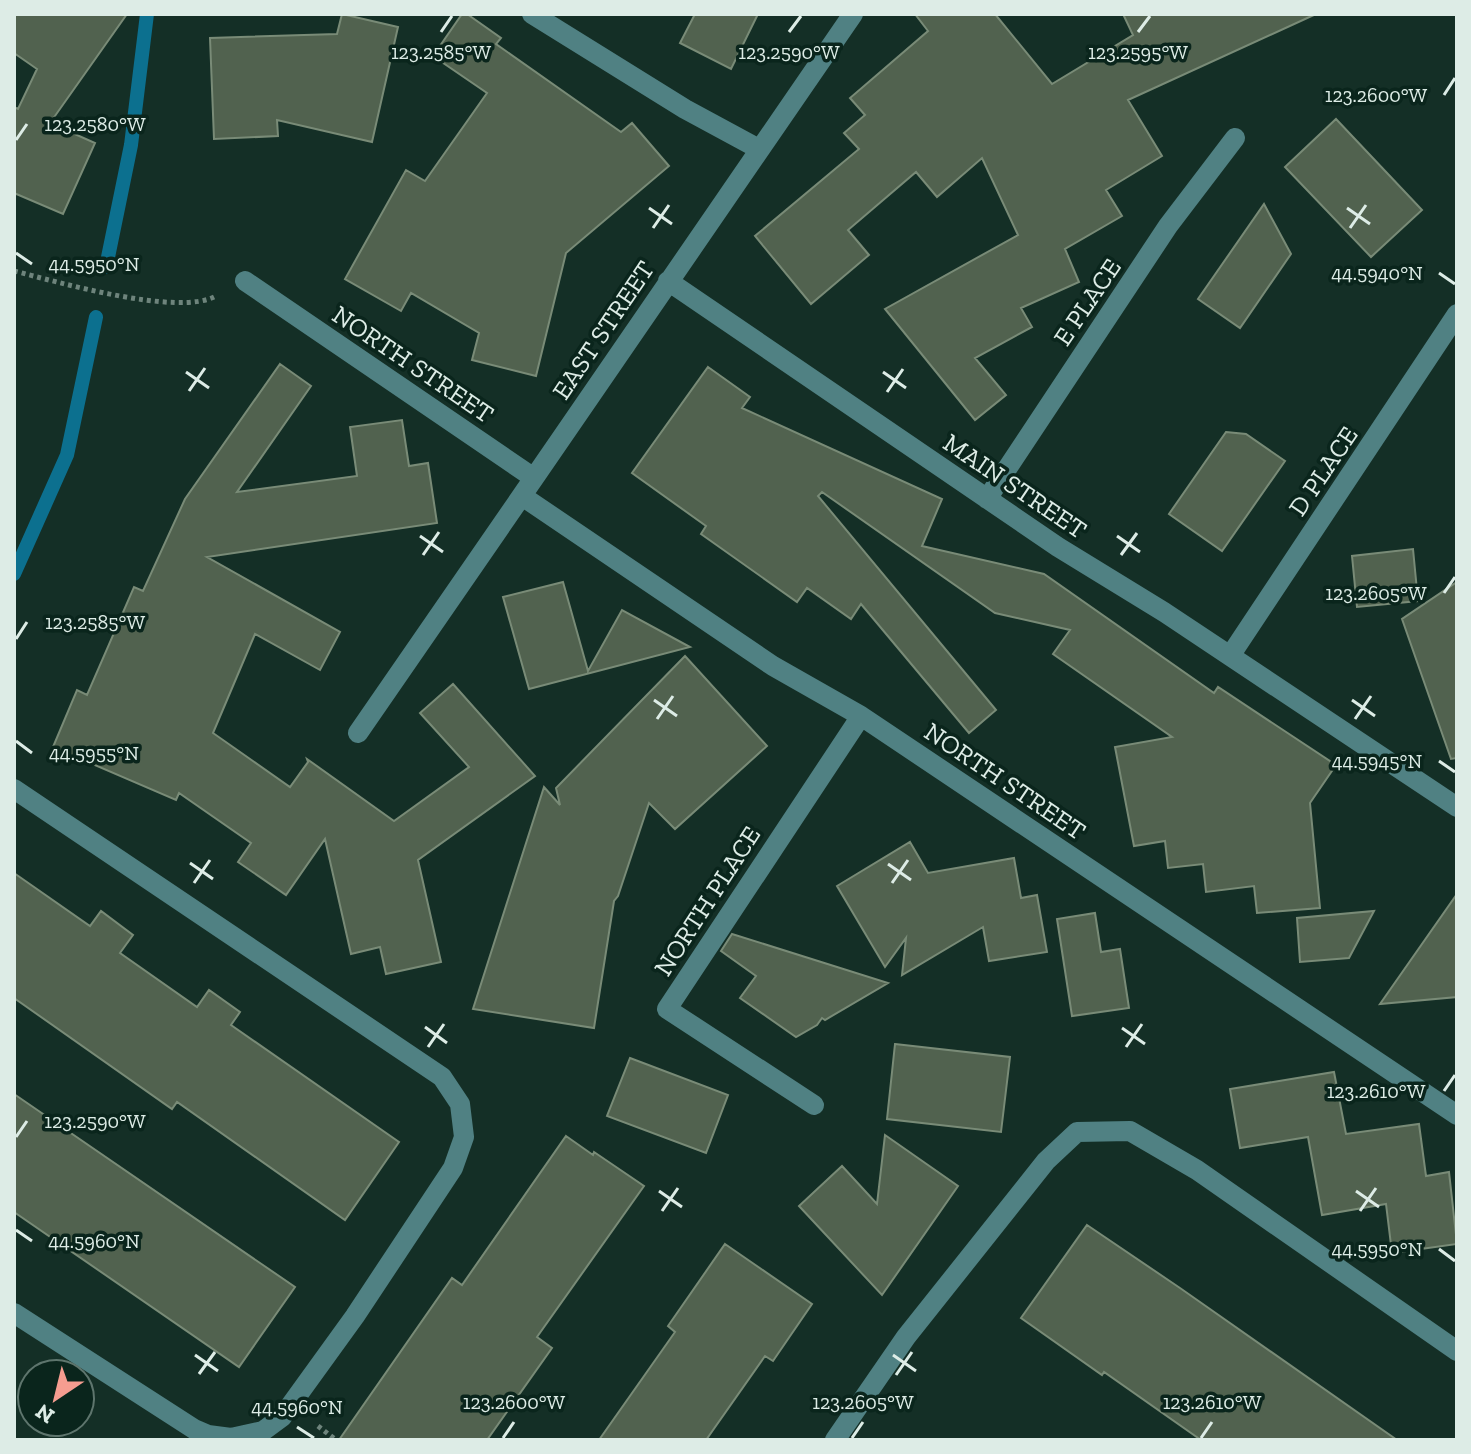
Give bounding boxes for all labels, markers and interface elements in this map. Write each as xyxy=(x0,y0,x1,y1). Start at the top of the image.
text: 123.2585°W xyxy=(391,40,491,64)
text: 123.2590°W xyxy=(738,40,840,64)
text: 123.2595°W xyxy=(1088,40,1188,64)
text: 123.2600°W xyxy=(1325,83,1428,107)
text: 123.2580°W xyxy=(44,112,146,136)
text: 44.5950°N xyxy=(48,252,140,276)
street label: E PLACE xyxy=(1046,252,1128,352)
street label: EAST STREET xyxy=(545,255,661,405)
text: 44.5940°N xyxy=(1331,261,1423,285)
street label: NORTH STREET xyxy=(326,298,500,430)
street label: D PLACE xyxy=(1281,420,1365,522)
street label: MAIN STREET xyxy=(937,426,1093,546)
text: 123.2605°W xyxy=(1325,581,1427,605)
text: 123.2585°W xyxy=(45,610,145,634)
street label: NORTH STREET xyxy=(918,715,1092,847)
text: 44.5955°N xyxy=(49,741,139,765)
text: 44.5945°N xyxy=(1332,749,1422,773)
street label: NORTH PLACE xyxy=(647,820,767,982)
text: 123.2610°W xyxy=(1327,1079,1426,1103)
text: 123.2590°W xyxy=(44,1109,146,1133)
text: 44.5960°N xyxy=(48,1229,140,1253)
text: 44.5950°N xyxy=(1331,1237,1423,1261)
north arrow xyxy=(16,1358,96,1438)
text: 123.2600°W xyxy=(463,1390,566,1414)
text: 123.2605°W xyxy=(812,1390,914,1414)
text: 123.2610°W xyxy=(1163,1390,1262,1414)
text: 44.5960°N xyxy=(251,1395,343,1419)
text: N xyxy=(30,1398,59,1430)

